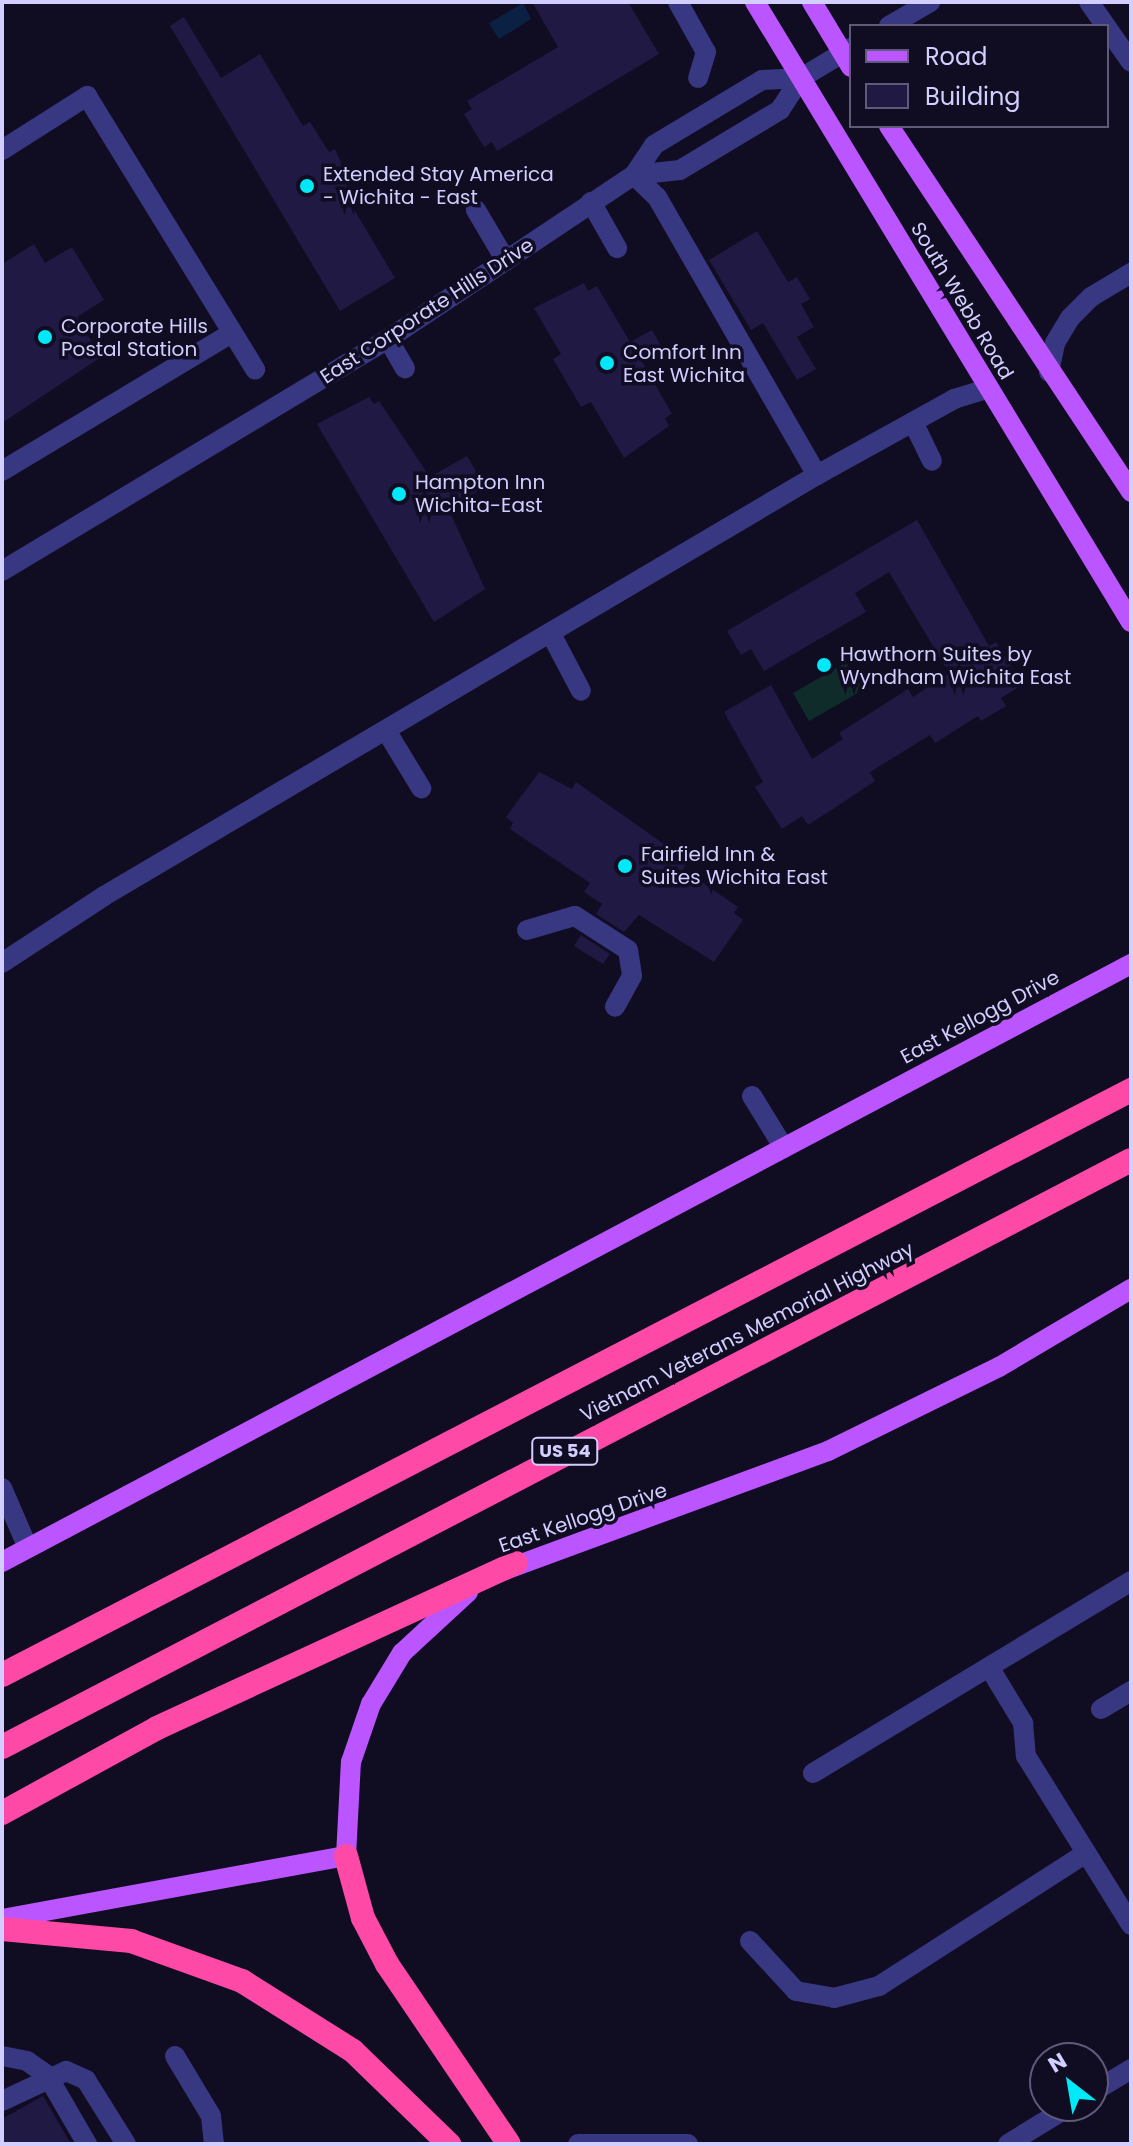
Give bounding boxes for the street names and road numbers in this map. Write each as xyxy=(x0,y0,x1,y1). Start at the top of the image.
street label: South Webb Road xyxy=(906,218,1018,384)
street label: East Corporate Hills Drive xyxy=(316,233,538,389)
street label: East Kellogg Drive xyxy=(896,965,1064,1069)
street label: Vietnam Veterans Memorial Highway xyxy=(576,1237,918,1427)
road number: US 54 xyxy=(531,1437,599,1465)
street label: East Kellogg Drive xyxy=(496,1478,670,1558)

